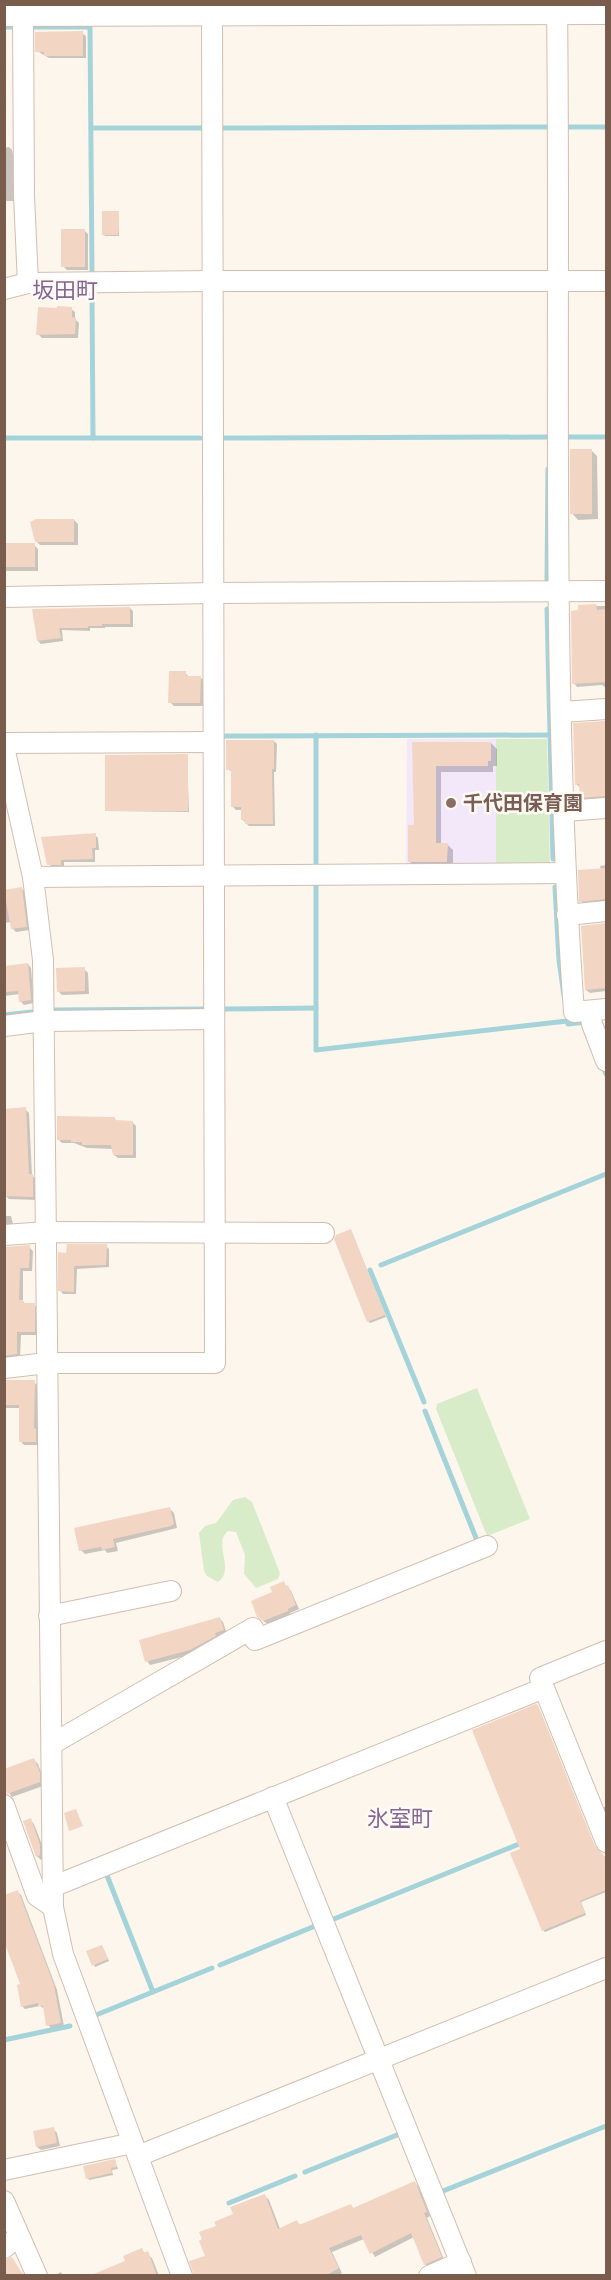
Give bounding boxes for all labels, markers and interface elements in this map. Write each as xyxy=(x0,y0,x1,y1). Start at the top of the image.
district label: 坂田町 xyxy=(32,277,98,303)
place label: 千代田保育園 xyxy=(463,791,583,815)
marker: 千代田保育園 xyxy=(444,796,458,810)
district label: 氷室町 xyxy=(367,1805,433,1831)

